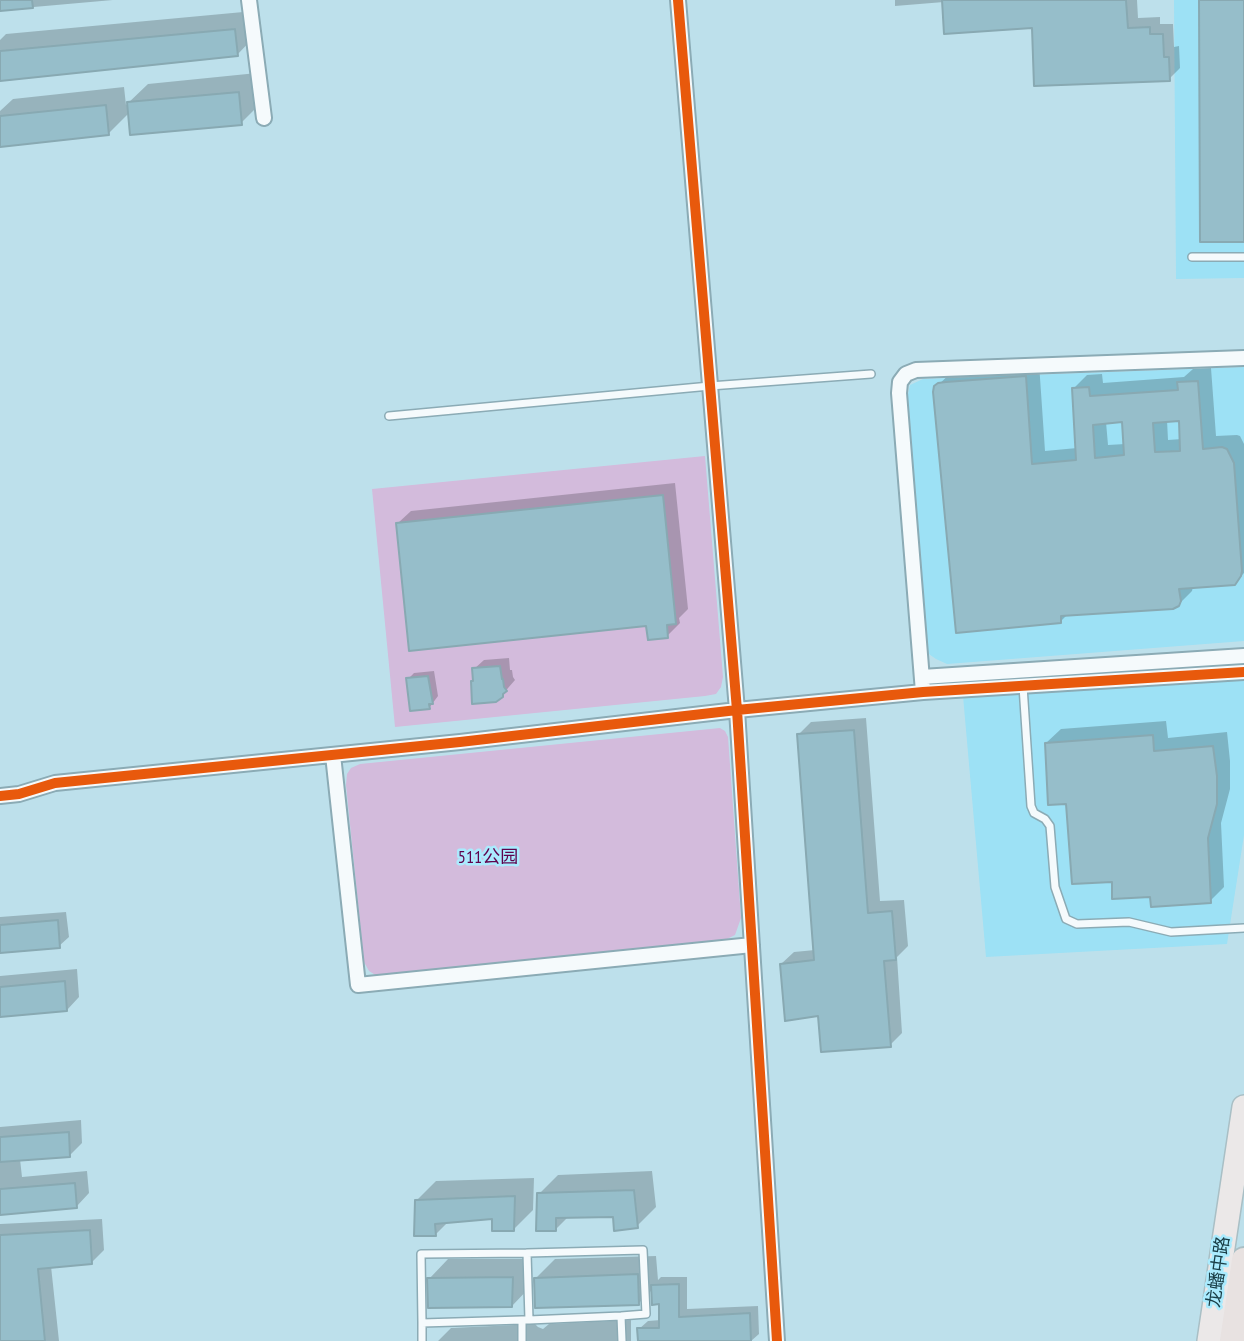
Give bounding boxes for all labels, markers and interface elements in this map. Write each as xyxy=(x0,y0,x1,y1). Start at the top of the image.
park label: 511公园 xyxy=(458,847,518,869)
street label: 龙蟠中路 xyxy=(1203,1235,1235,1309)

